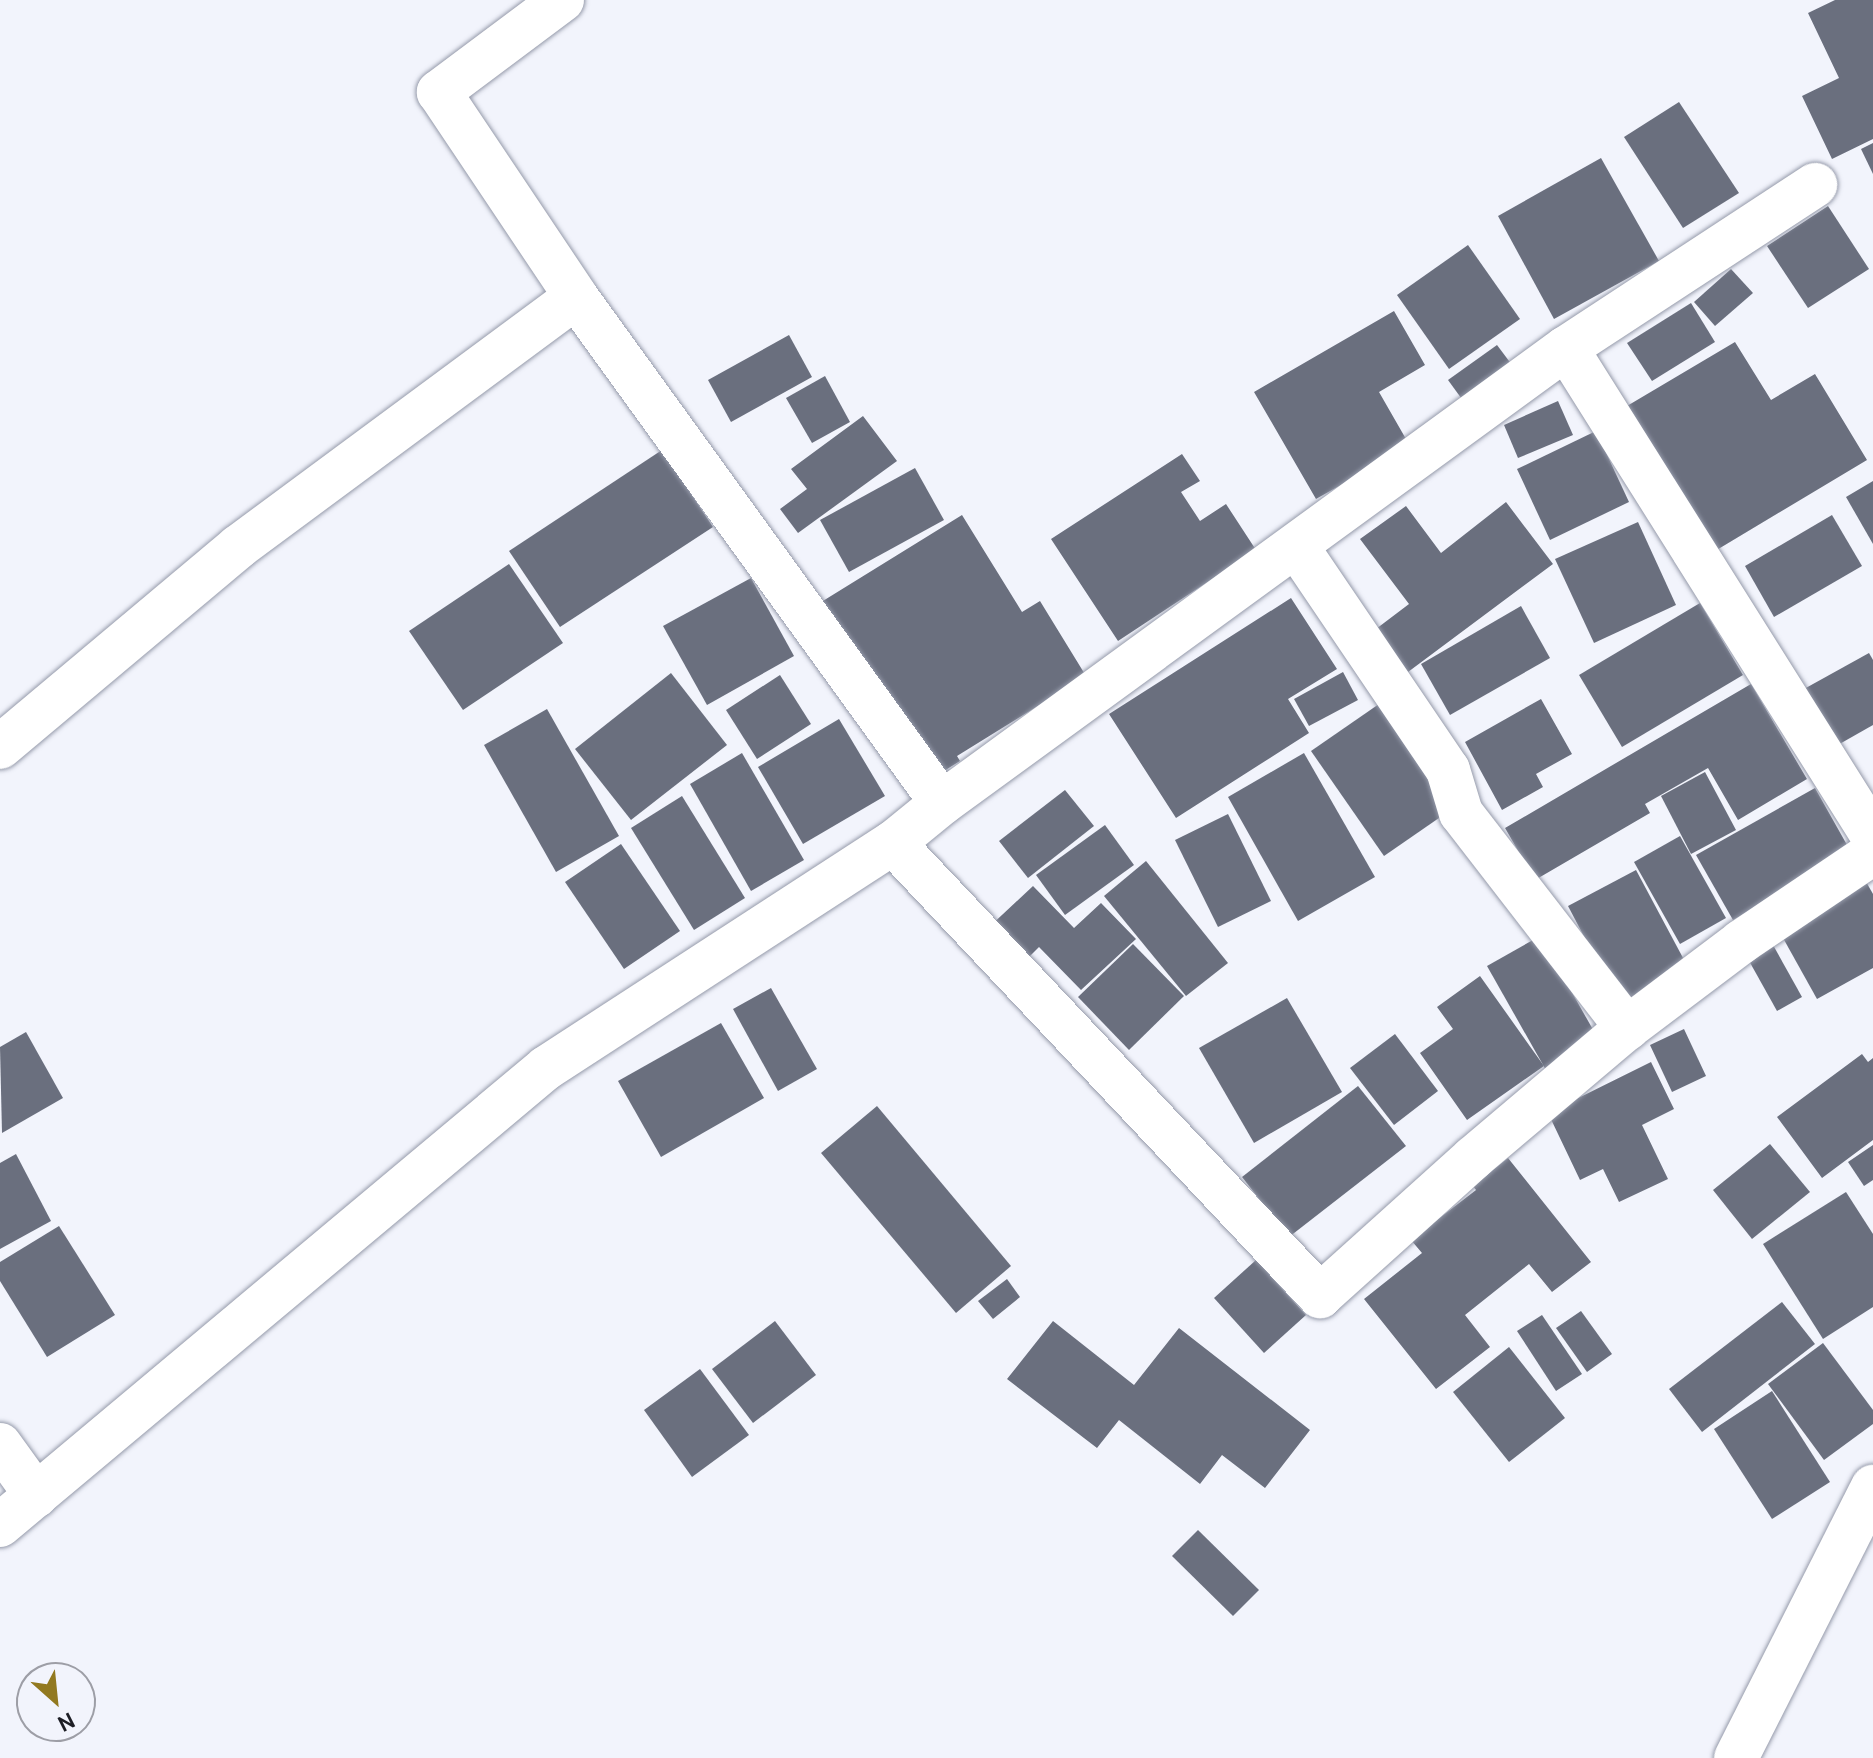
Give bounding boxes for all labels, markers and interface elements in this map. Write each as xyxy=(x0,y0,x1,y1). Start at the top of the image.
north arrow xyxy=(16,1662,96,1742)
text: N xyxy=(53,1706,79,1738)

